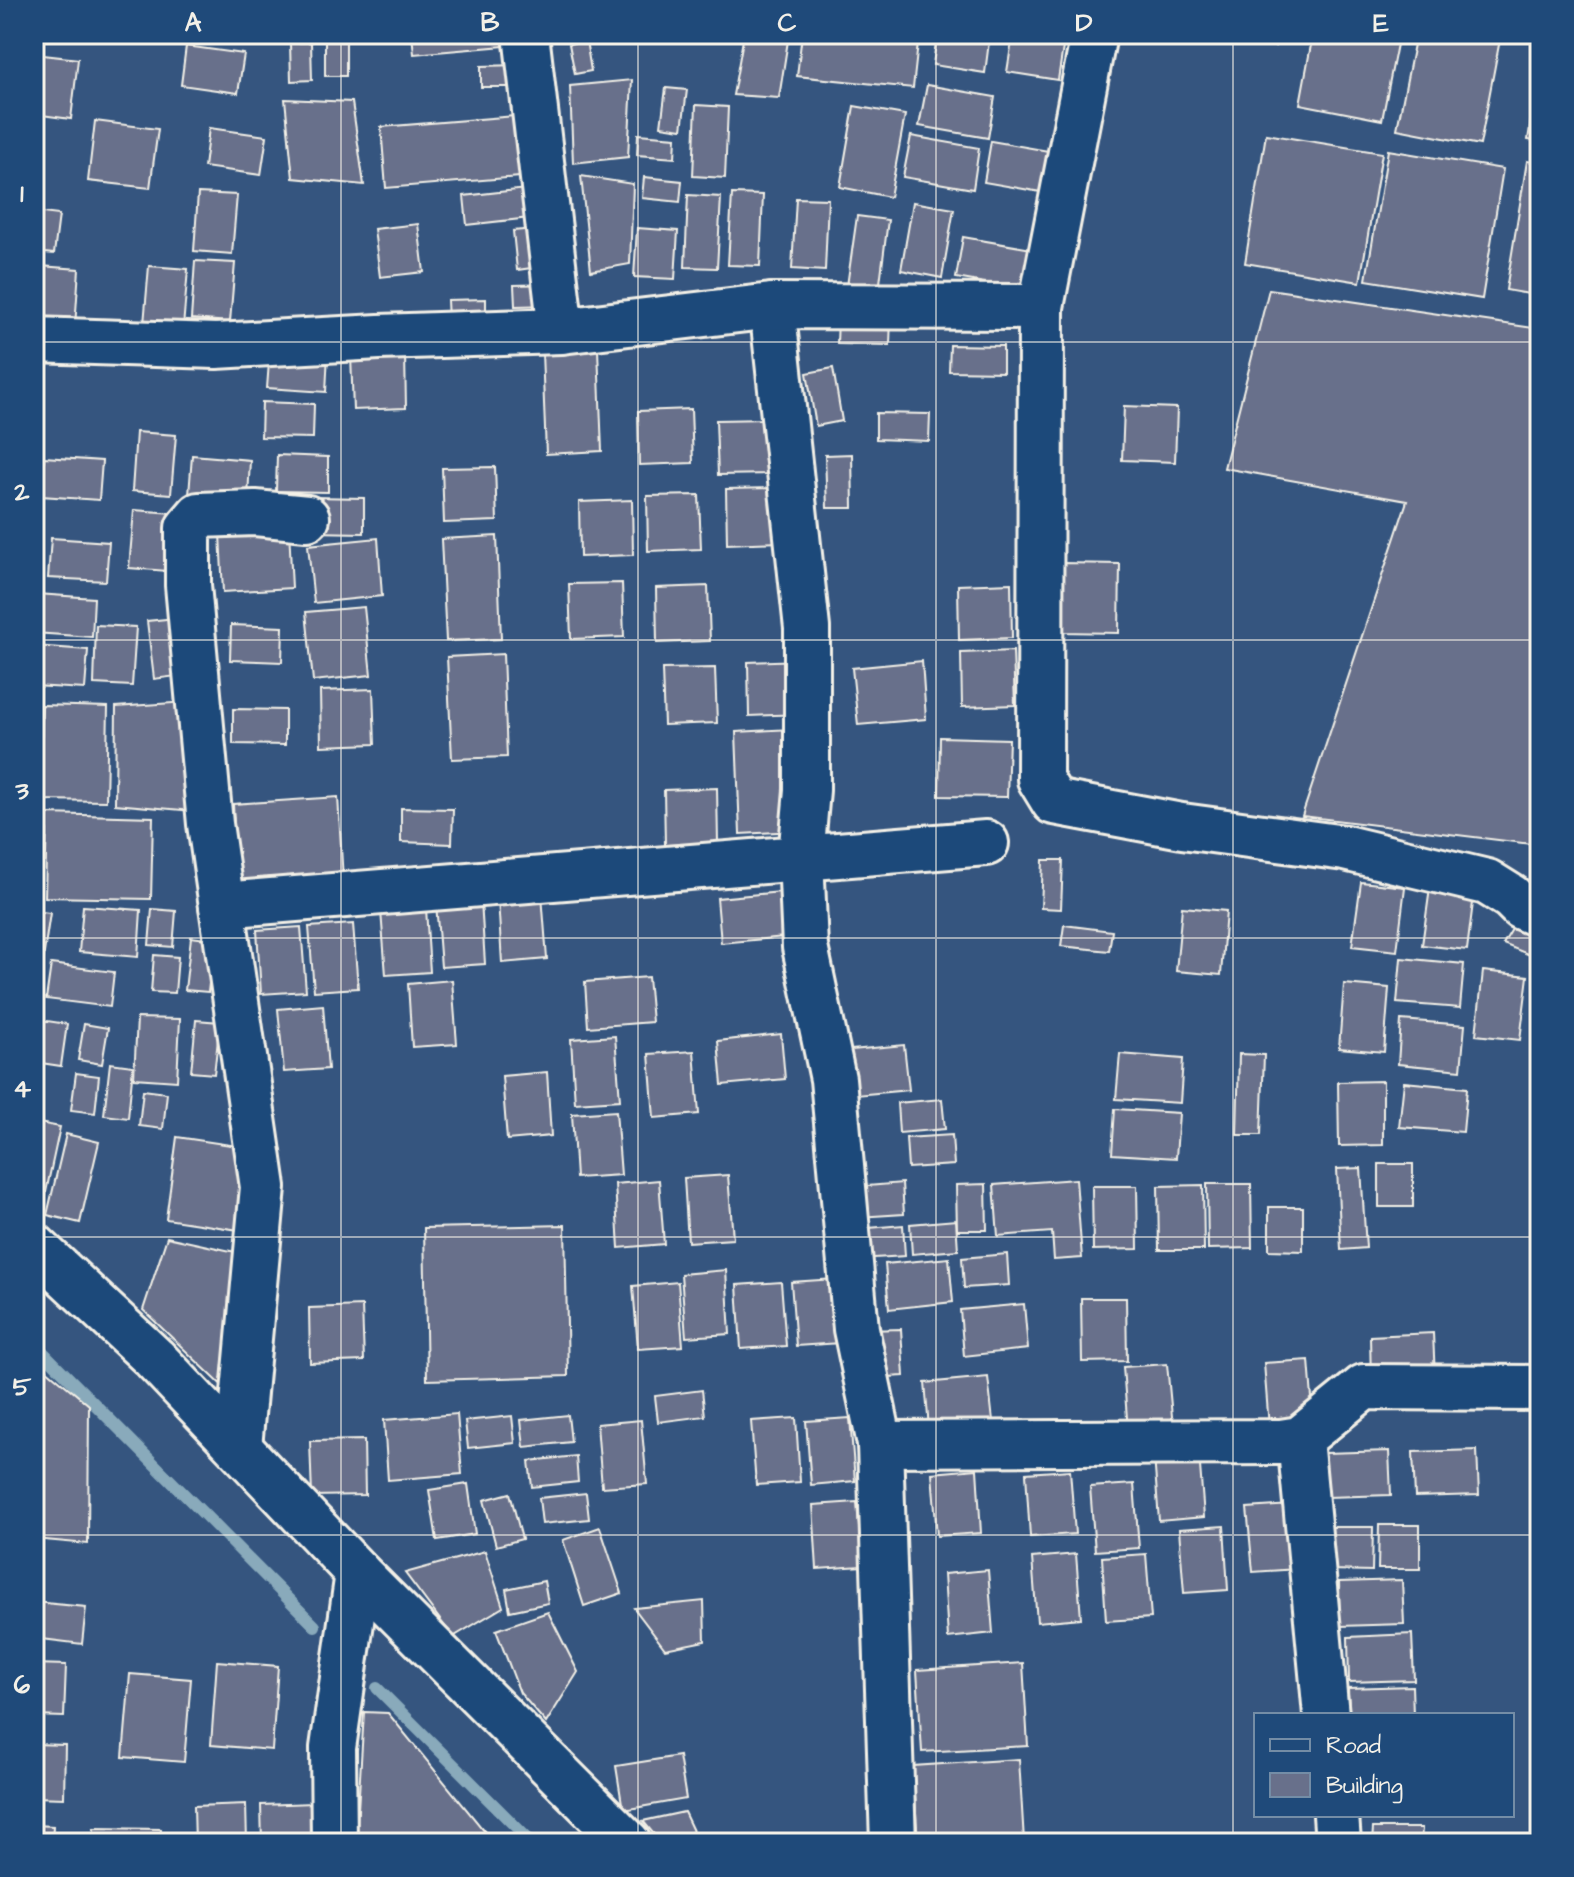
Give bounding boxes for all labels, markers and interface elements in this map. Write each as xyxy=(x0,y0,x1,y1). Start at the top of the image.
text: A xyxy=(185,5,202,41)
text: B xyxy=(481,5,500,41)
text: C xyxy=(778,5,797,41)
text: D xyxy=(1076,5,1093,41)
text: E xyxy=(1373,5,1389,41)
text: 1 xyxy=(20,176,24,212)
text: 2 xyxy=(14,474,30,510)
text: 3 xyxy=(14,773,29,809)
text: 4 xyxy=(13,1071,31,1107)
text: 5 xyxy=(13,1369,32,1405)
text: 6 xyxy=(14,1667,31,1703)
legend xyxy=(1254,1713,1514,1817)
text: Road xyxy=(1326,1729,1381,1763)
text: Building xyxy=(1326,1769,1403,1804)

